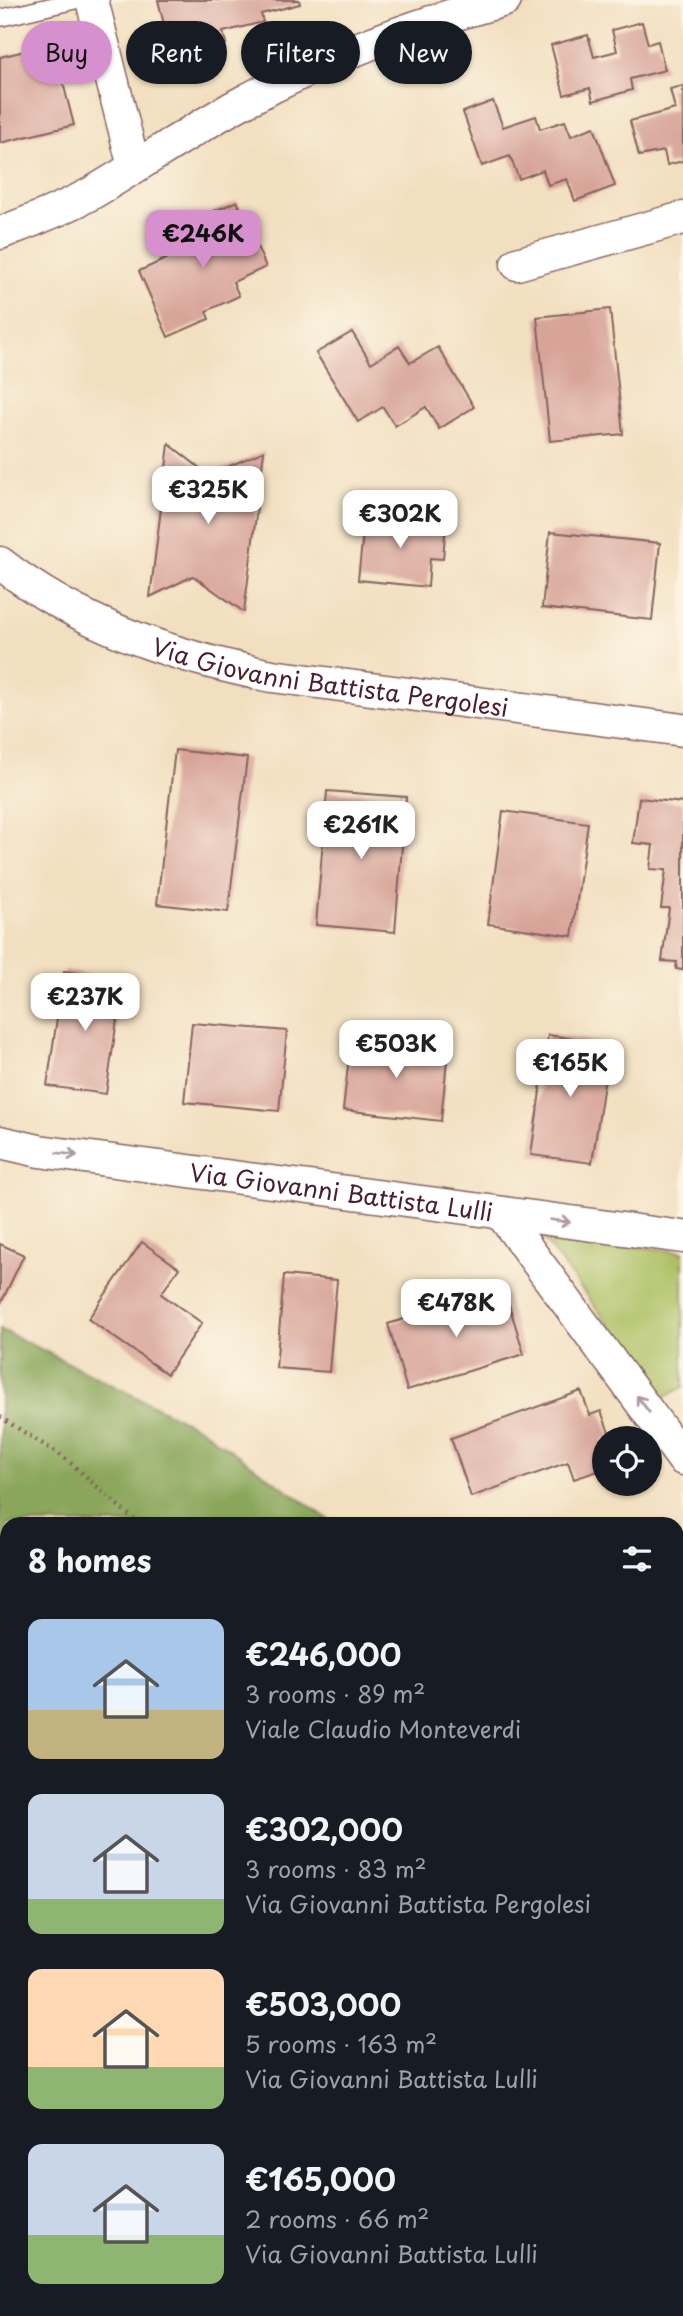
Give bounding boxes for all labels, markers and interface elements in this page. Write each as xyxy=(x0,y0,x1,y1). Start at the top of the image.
chip: Buy xyxy=(21,21,112,84)
chip: Rent xyxy=(126,21,227,84)
chip: Filters xyxy=(241,21,360,84)
chip: New xyxy=(374,21,472,84)
pin: €246K xyxy=(154,210,252,270)
text: €246K xyxy=(162,215,244,250)
pin: €325K xyxy=(159,466,257,526)
text: €325K xyxy=(168,471,248,506)
pin: €302K xyxy=(351,490,449,550)
text: €302K xyxy=(359,495,441,530)
street label: Via Giovanni Battista Pergolesi xyxy=(147,628,511,725)
pin: €261K xyxy=(312,802,410,861)
text: €261K xyxy=(323,806,399,841)
pin: €237K xyxy=(36,974,134,1033)
text: €237K xyxy=(47,978,123,1013)
pin: €503K xyxy=(347,1020,445,1080)
text: €503K xyxy=(355,1025,437,1060)
pin: €165K xyxy=(521,1040,619,1099)
text: €165K xyxy=(532,1044,608,1079)
one-way arrow xyxy=(55,1148,78,1161)
street label: Via Giovanni Battista Lulli xyxy=(187,1153,495,1229)
one-way arrow xyxy=(548,1214,570,1227)
pin: €478K xyxy=(407,1280,505,1339)
text: €478K xyxy=(417,1284,495,1319)
one-way arrow xyxy=(636,1395,650,1414)
map controls xyxy=(592,1426,662,1496)
button: locate xyxy=(592,1426,662,1496)
text: 8 homes xyxy=(28,1537,151,1582)
icon: filters xyxy=(618,1540,656,1578)
text: €246,000 xyxy=(245,1631,401,1676)
icon: home xyxy=(84,1647,168,1731)
text: 3 rooms · 89 m² xyxy=(245,1676,425,1711)
text: Viale Claudio Monteverdi xyxy=(245,1711,521,1746)
text: €302,000 xyxy=(245,1806,403,1851)
icon: home xyxy=(84,1822,168,1906)
text: 3 rooms · 83 m² xyxy=(245,1851,427,1886)
text: Via Giovanni Battista Pergolesi xyxy=(245,1886,591,1921)
text: €503,000 xyxy=(245,1981,401,2026)
icon: home xyxy=(84,1997,168,2081)
text: 5 rooms · 163 m² xyxy=(245,2026,437,2061)
text: Via Giovanni Battista Lulli xyxy=(245,2061,538,2096)
text: €165,000 xyxy=(245,2156,396,2201)
icon: home xyxy=(84,2172,168,2256)
text: 2 rooms · 66 m² xyxy=(245,2201,429,2236)
text: Via Giovanni Battista Lulli xyxy=(245,2236,538,2271)

